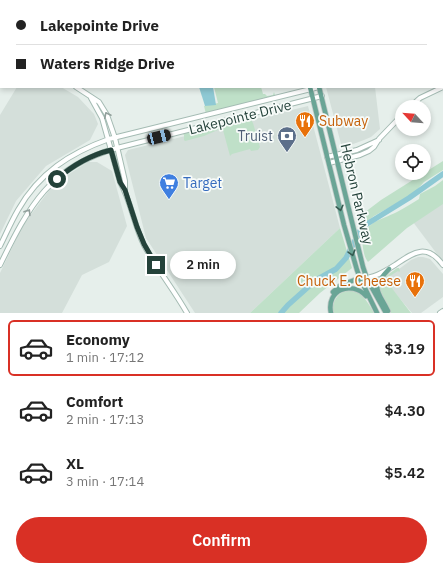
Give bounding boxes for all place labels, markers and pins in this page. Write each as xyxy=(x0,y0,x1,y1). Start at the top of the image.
restaurant icon: Subway xyxy=(294,110,316,138)
place label: Subway xyxy=(319,112,368,130)
bank icon: Truist xyxy=(276,125,298,153)
place label: Truist xyxy=(237,127,273,145)
supermarket icon: Target xyxy=(158,172,180,200)
place label: Target xyxy=(183,174,222,192)
restaurant icon: Chuck E. Cheese xyxy=(404,270,426,298)
place label: Chuck E. Cheese xyxy=(297,272,401,290)

